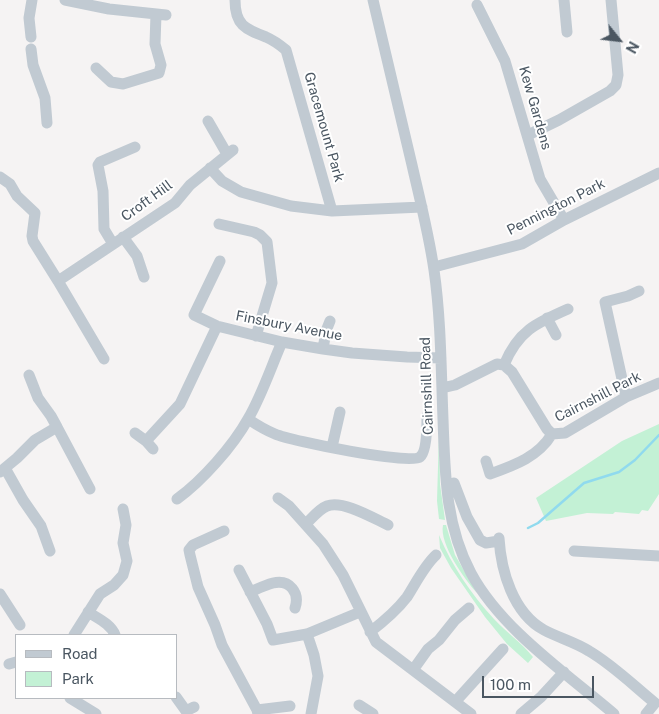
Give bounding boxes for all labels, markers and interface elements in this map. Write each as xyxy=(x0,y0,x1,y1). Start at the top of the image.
north arrow xyxy=(594,15,644,65)
text: N xyxy=(622,39,642,56)
street label: Kew Gardens xyxy=(515,64,555,152)
street label: Gracemount Park xyxy=(300,70,348,184)
street label: Pennington Park xyxy=(504,175,608,239)
street label: Croft Hill xyxy=(118,177,176,225)
street label: Finsbury Avenue xyxy=(234,307,344,345)
street label: Cairnshill Road xyxy=(417,337,437,435)
street label: Cairnshill Park xyxy=(552,368,644,426)
legend xyxy=(15,634,178,699)
text: Road xyxy=(62,645,98,662)
scale bar xyxy=(484,666,596,698)
text: Park xyxy=(62,670,94,687)
text: 100 m xyxy=(490,676,531,693)

